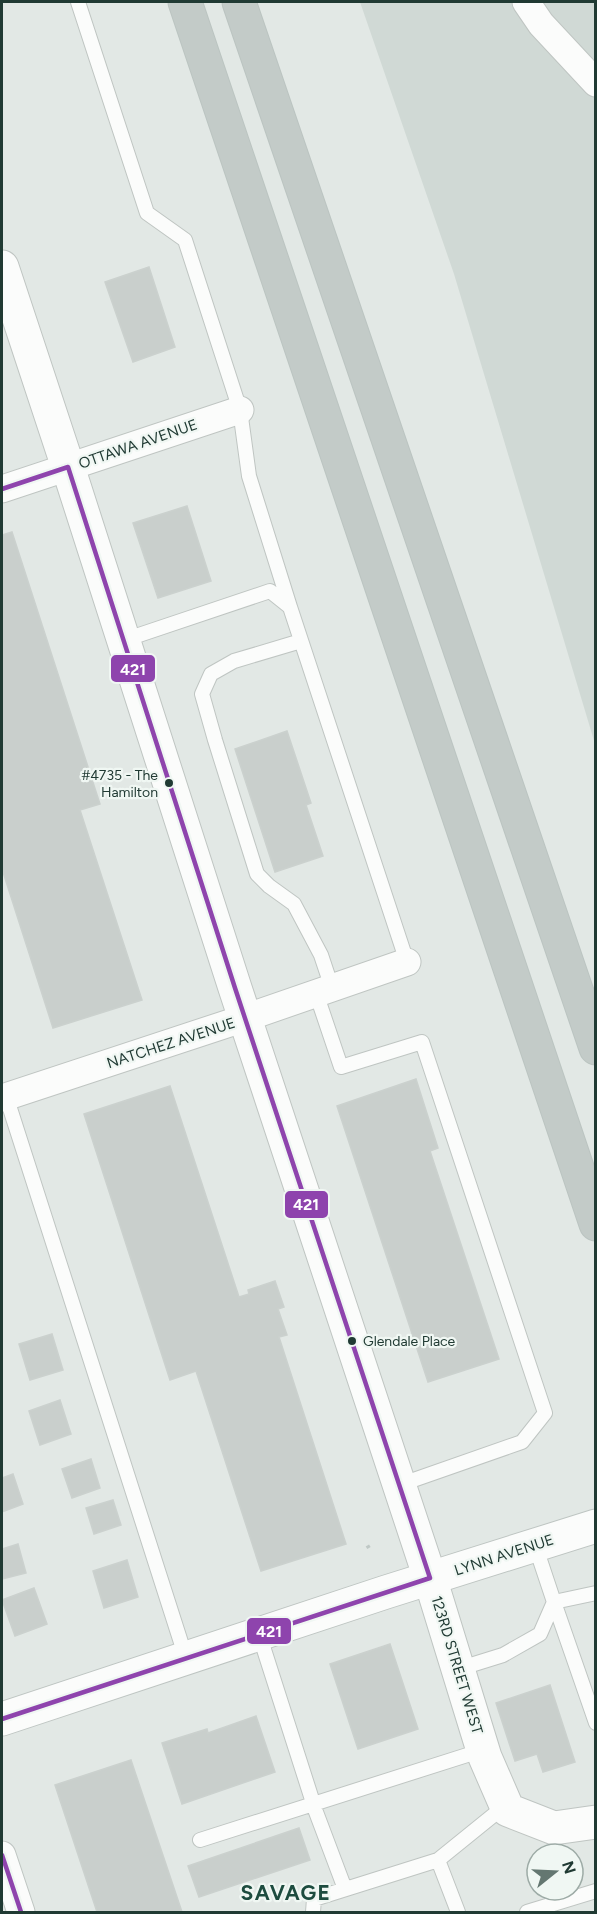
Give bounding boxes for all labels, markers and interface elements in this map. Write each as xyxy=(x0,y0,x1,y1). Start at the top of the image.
street label: OTTAWA AVENUE xyxy=(76,415,200,473)
line badge: 421 xyxy=(110,654,156,683)
text: 421 xyxy=(120,660,146,679)
place label: #4735 - The Hamilton xyxy=(81,767,158,801)
marker: #4735 - The Hamilton xyxy=(163,777,175,789)
street label: NATCHEZ AVENUE xyxy=(104,1014,238,1072)
line badge: 421 xyxy=(284,1190,329,1219)
text: 421 xyxy=(293,1195,319,1214)
place label: Glendale Place xyxy=(363,1333,456,1350)
marker: Glendale Place xyxy=(346,1335,358,1347)
street label: LYNN AVENUE xyxy=(452,1530,556,1580)
street label: 123RD STREET WEST xyxy=(427,1594,487,1737)
line badge: 421 xyxy=(246,1617,292,1645)
text: 421 xyxy=(256,1622,282,1641)
north arrow xyxy=(525,1842,585,1902)
text: N xyxy=(558,1859,580,1876)
district label: SAVAGE xyxy=(241,1880,331,1905)

